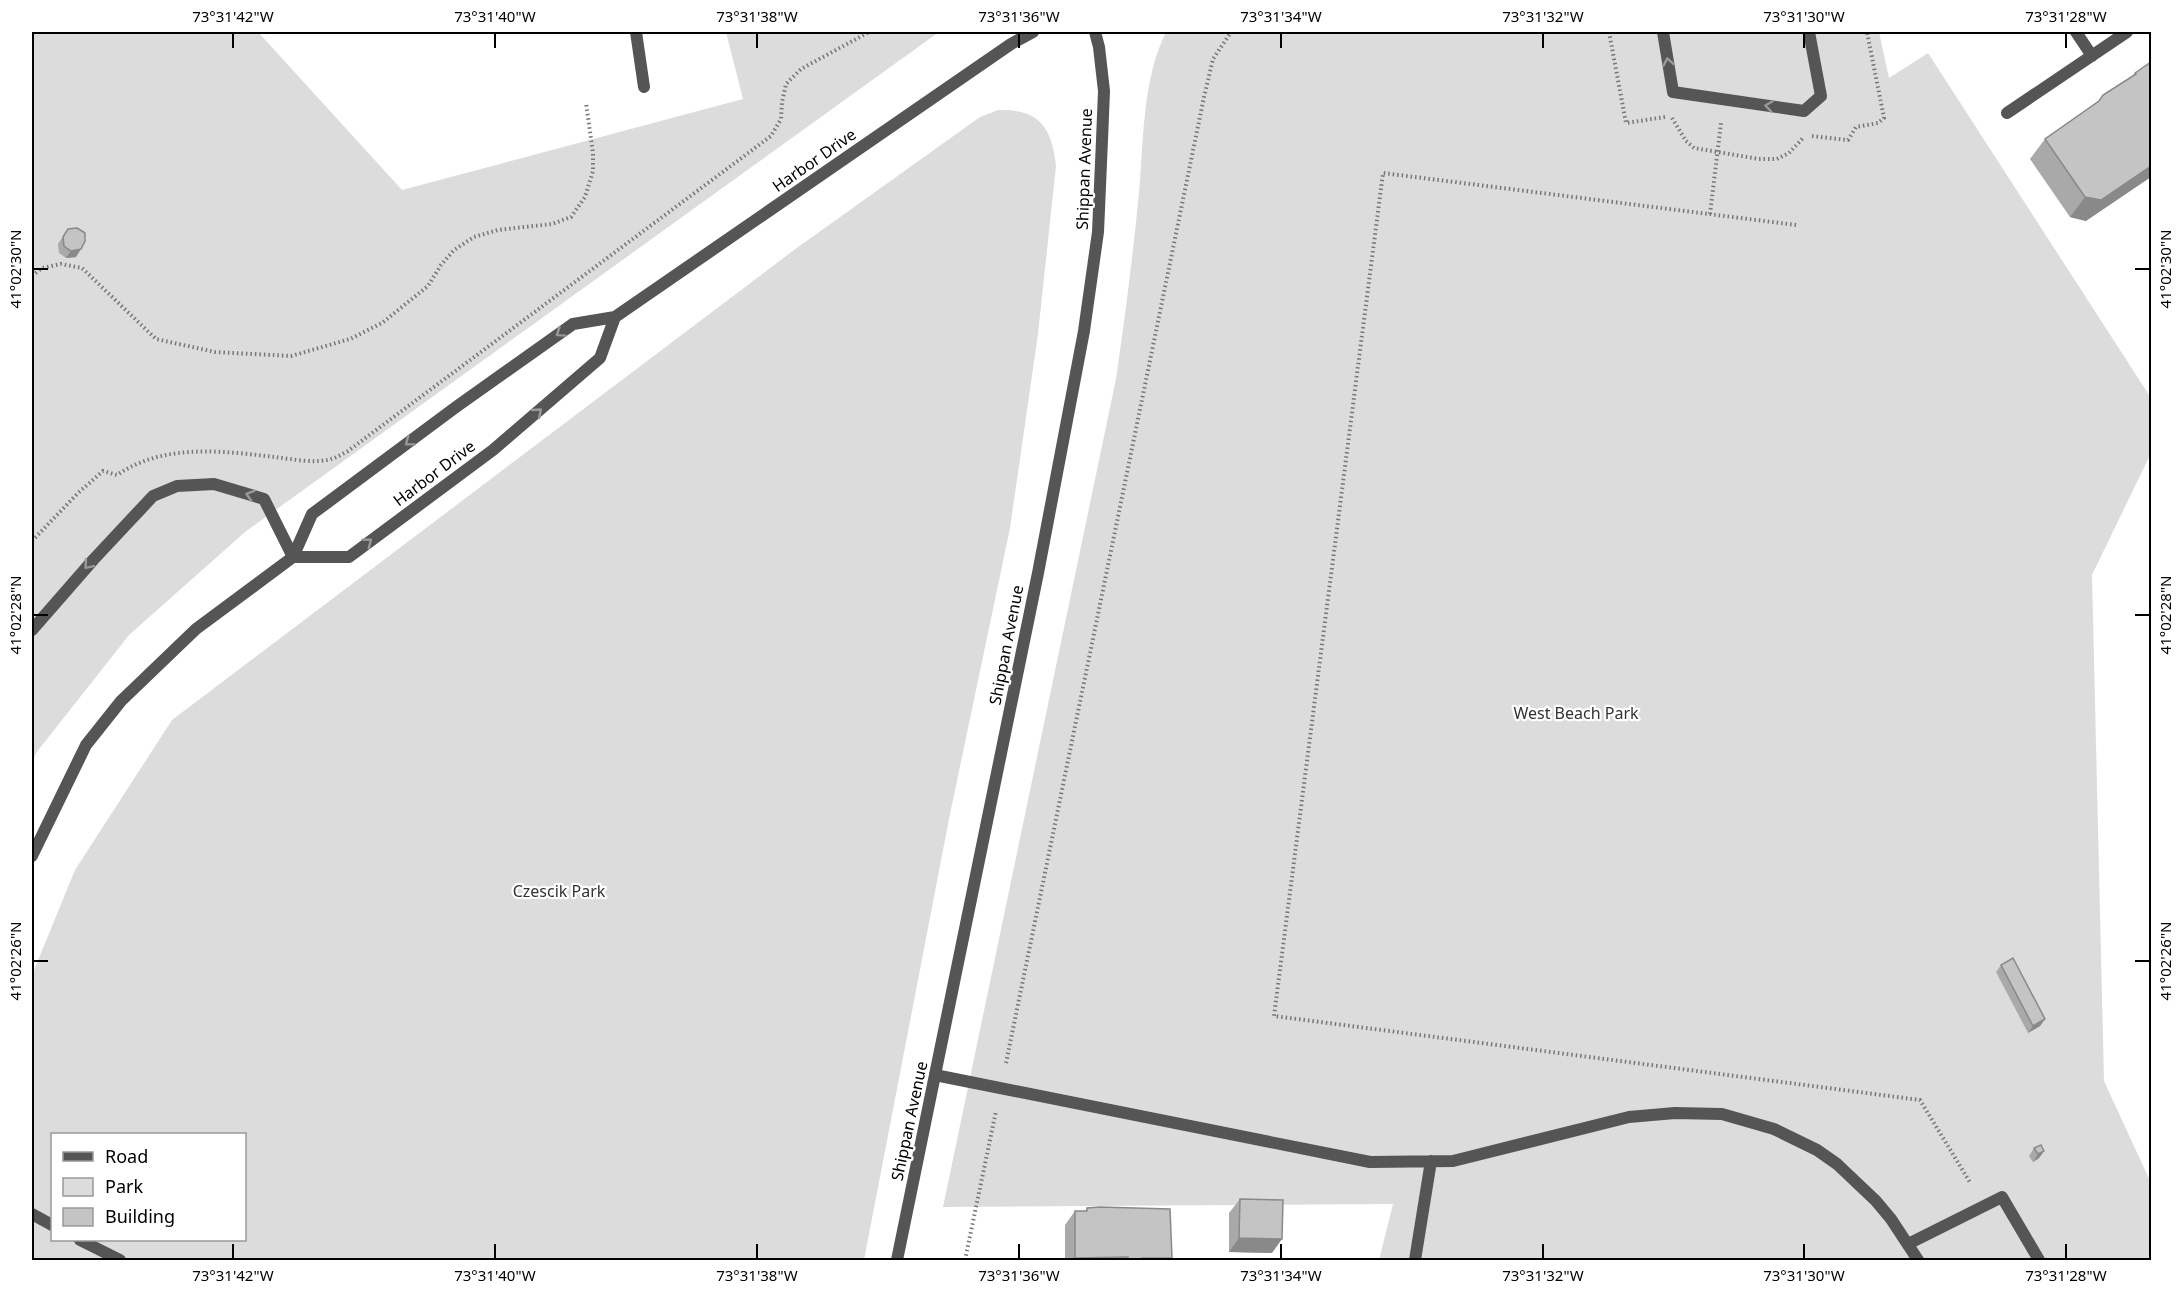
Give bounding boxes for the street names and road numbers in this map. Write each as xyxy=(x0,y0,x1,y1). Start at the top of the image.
street label: Shippan Avenue xyxy=(1071,108,1097,230)
street label: Harbor Drive xyxy=(768,123,860,197)
street label: Harbor Drive xyxy=(389,435,479,511)
street label: Shippan Avenue xyxy=(984,583,1028,707)
street label: Shippan Avenue xyxy=(886,1059,932,1183)

